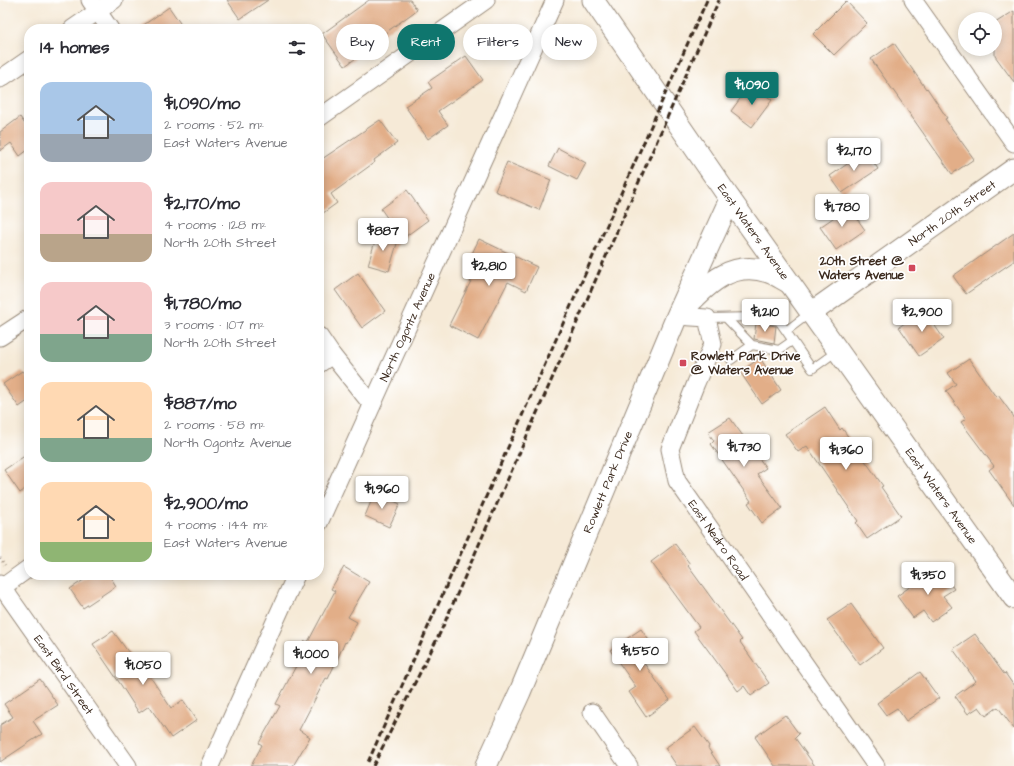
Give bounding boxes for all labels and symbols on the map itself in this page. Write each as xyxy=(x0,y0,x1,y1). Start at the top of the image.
pin: $1,090 xyxy=(719,72,785,106)
pin: $2,170 xyxy=(821,138,887,172)
street label: North 20th Street xyxy=(905,176,999,250)
street label: East Waters Avenue xyxy=(714,180,794,284)
pin: $1,780 xyxy=(809,194,875,228)
pin: $887 xyxy=(359,218,407,252)
pin: $2,810 xyxy=(456,253,522,287)
place label: 20th Street @ Waters Avenue xyxy=(818,253,905,284)
marker: 20th Street @ Waters Avenue xyxy=(907,263,917,273)
street label: North Ogontz Avenue xyxy=(375,269,440,384)
pin: $1,210 xyxy=(732,299,798,333)
pin: $2,900 xyxy=(889,299,955,333)
place label: Rowlett Park Drive @ Waters Avenue xyxy=(691,348,801,379)
marker: Rowlett Park Drive @ Waters Avenue xyxy=(678,358,688,368)
street label: Rowlett Park Drive xyxy=(579,428,637,536)
pin: $1,730 xyxy=(711,434,777,468)
pin: $1,360 xyxy=(813,437,879,471)
street label: East Waters Avenue xyxy=(901,444,982,548)
pin: $1,960 xyxy=(349,476,415,510)
street label: East Nedro Road xyxy=(684,496,752,584)
pin: $1,350 xyxy=(895,562,961,596)
street label: East Bird Street xyxy=(30,631,98,718)
pin: $1,550 xyxy=(607,638,673,672)
pin: $1,000 xyxy=(278,641,344,675)
pin: $1,050 xyxy=(110,652,176,686)

